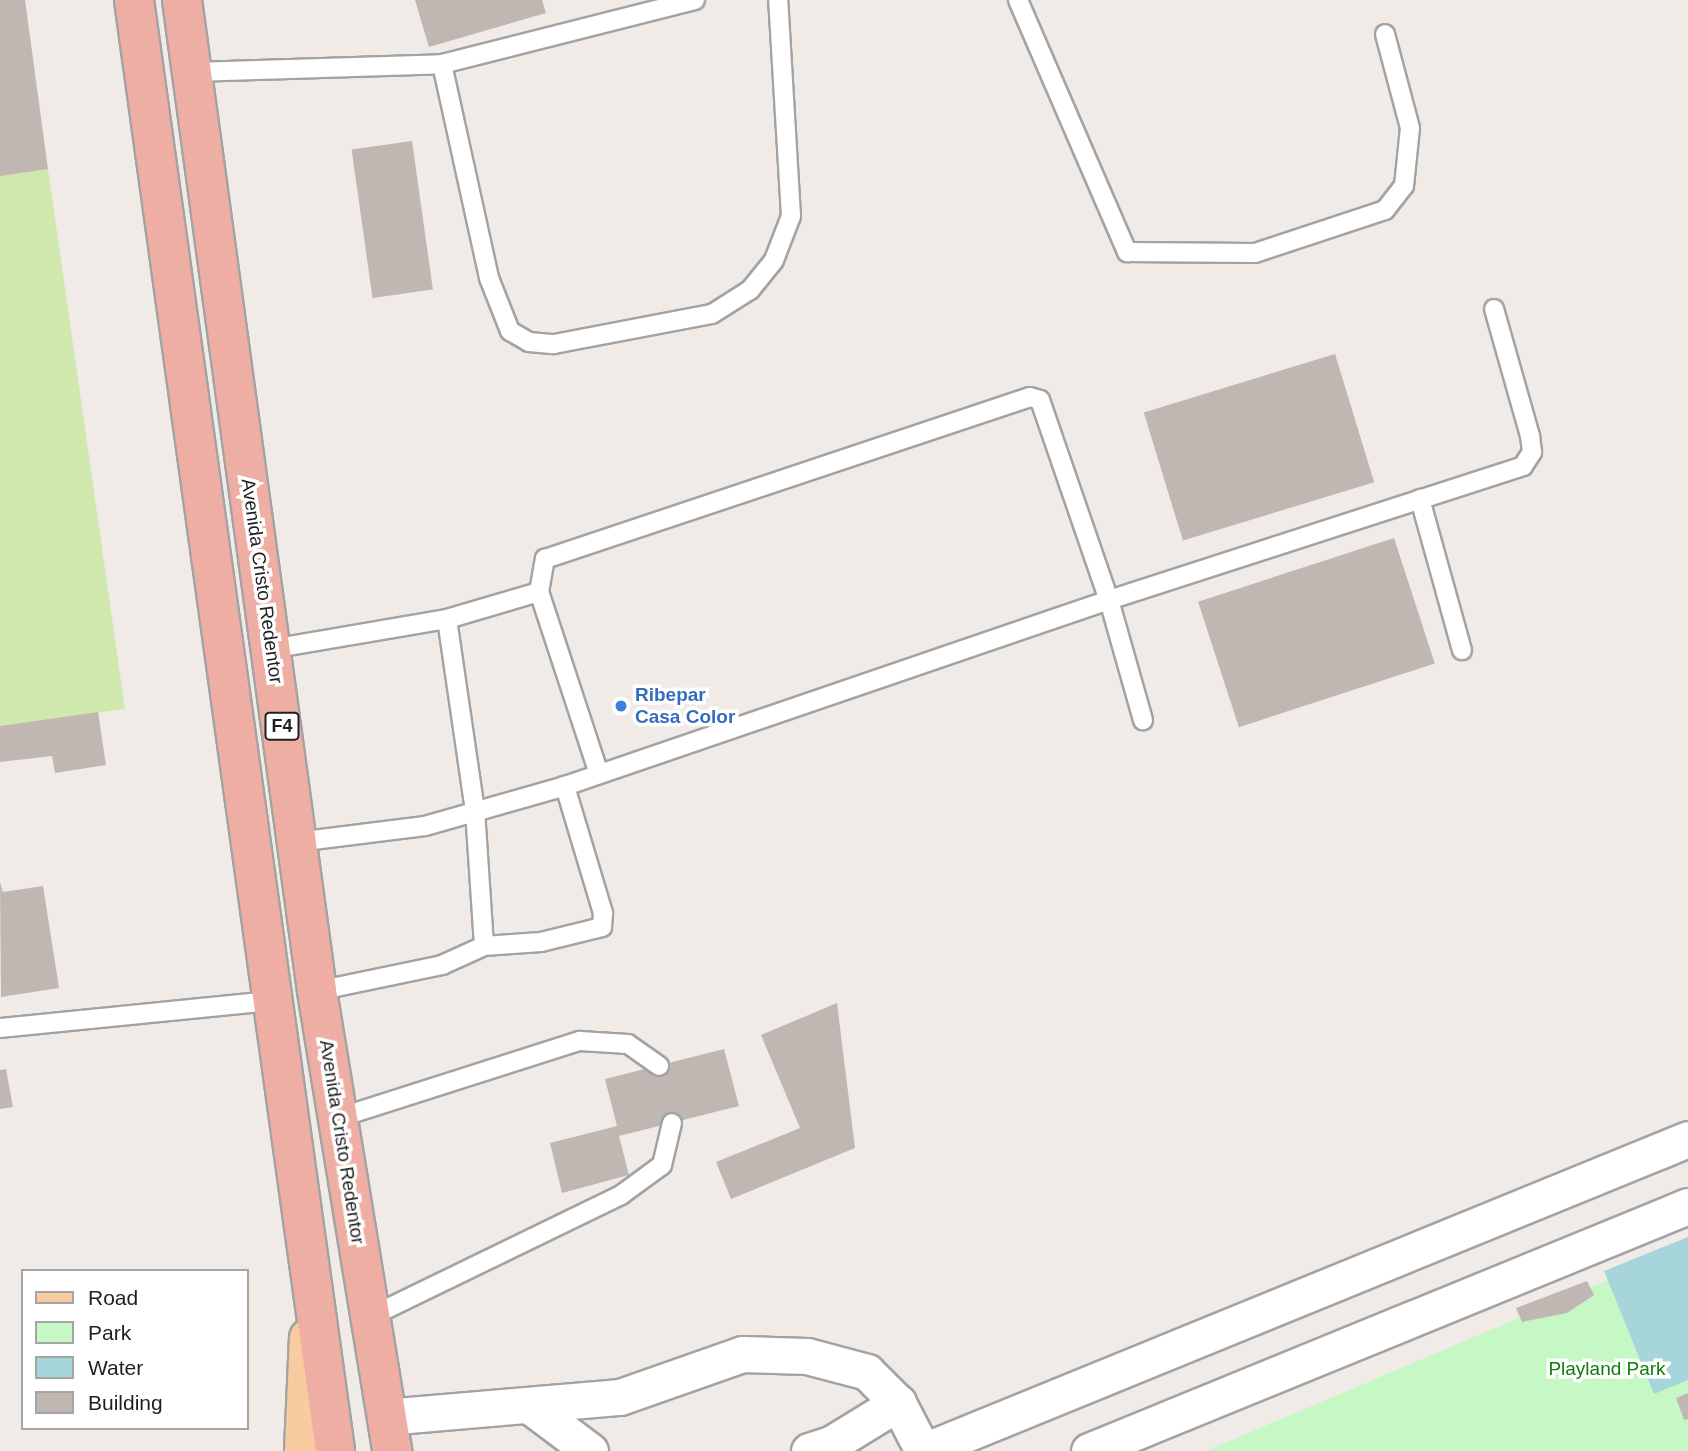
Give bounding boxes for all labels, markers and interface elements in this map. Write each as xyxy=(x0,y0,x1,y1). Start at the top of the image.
street label: Avenida Cristo Redentor xyxy=(236,477,288,685)
place label: Ribepar Casa Color xyxy=(635,684,735,728)
marker: Ribepar Casa Color xyxy=(613,698,629,714)
road number: F4 xyxy=(263,712,301,740)
street label: Avenida Cristo Redentor xyxy=(315,1038,369,1246)
legend xyxy=(21,1269,248,1430)
text: Road xyxy=(88,1286,138,1309)
text: Park xyxy=(88,1321,131,1344)
text: Water xyxy=(88,1356,143,1379)
park label: Playland Park xyxy=(1548,1358,1666,1380)
text: Building xyxy=(88,1391,163,1414)

